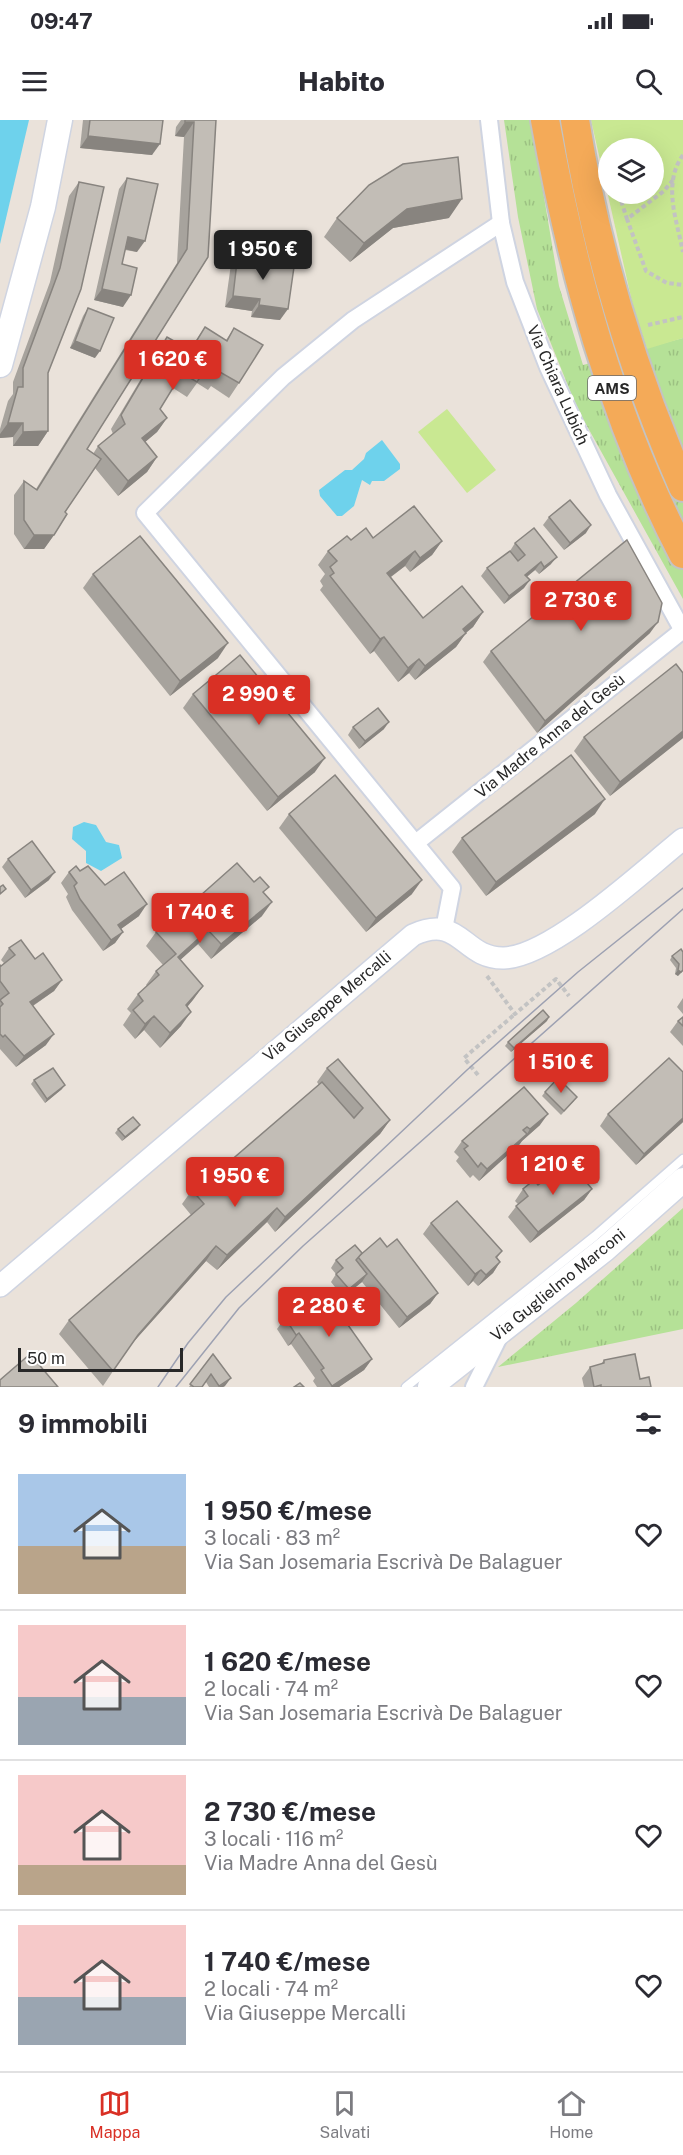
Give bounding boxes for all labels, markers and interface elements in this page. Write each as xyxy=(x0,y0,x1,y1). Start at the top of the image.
text: 09:47 xyxy=(30,8,93,34)
icon: menu xyxy=(18,65,51,98)
text: Habito xyxy=(298,65,385,97)
icon: search xyxy=(632,65,665,98)
map controls xyxy=(598,138,664,204)
button: layers xyxy=(598,138,664,204)
pin: 1 950 € xyxy=(208,230,318,281)
text: 1 950 € xyxy=(228,237,298,261)
street label: Via Chiara Lubich xyxy=(523,322,593,448)
pin: 1 620 € xyxy=(118,340,228,391)
text: 1 620 € xyxy=(138,347,208,371)
road number: AMS xyxy=(588,376,636,400)
pin: 2 730 € xyxy=(526,581,636,632)
text: 2 730 € xyxy=(544,588,618,612)
street label: Via Madre Anna del Gesù xyxy=(471,670,629,802)
pin: 2 990 € xyxy=(204,675,314,726)
text: 2 990 € xyxy=(222,682,296,706)
pin: 1 740 € xyxy=(145,893,255,944)
text: 1 740 € xyxy=(166,900,234,924)
street label: Via Giuseppe Mercalli xyxy=(259,947,395,1065)
pin: 1 510 € xyxy=(506,1043,616,1094)
text: 1 510 € xyxy=(528,1050,594,1074)
pin: 1 210 € xyxy=(498,1145,608,1196)
text: 1 210 € xyxy=(521,1152,585,1176)
pin: 1 950 € xyxy=(180,1157,290,1208)
text: 1 950 € xyxy=(200,1164,270,1188)
street label: Via Guglielmo Marconi xyxy=(487,1225,629,1345)
pin: 2 280 € xyxy=(274,1287,384,1338)
text: 2 280 € xyxy=(292,1294,366,1318)
scale bar xyxy=(18,1345,183,1372)
text: 50 m xyxy=(27,1349,65,1368)
icon: filters xyxy=(632,1407,665,1440)
text: 9 immobili xyxy=(18,1408,148,1439)
text: 1 950 €/mese xyxy=(204,1495,372,1526)
icon: home xyxy=(66,1498,138,1570)
icon: heart xyxy=(632,1518,665,1551)
text: 3 locali · 83 m² xyxy=(204,1526,340,1550)
text: Via San Josemaria Escrivà De Balaguer xyxy=(204,1550,563,1574)
text: 1 620 €/mese xyxy=(204,1646,371,1677)
icon: home xyxy=(66,1649,138,1721)
icon: heart xyxy=(632,1669,665,1702)
text: 2 locali · 74 m² xyxy=(204,1677,338,1701)
text: Via San Josemaria Escrivà De Balaguer xyxy=(204,1701,563,1725)
text: 2 730 €/mese xyxy=(204,1796,376,1827)
icon: home xyxy=(66,1799,138,1871)
icon: heart xyxy=(632,1819,665,1852)
text: 3 locali · 116 m² xyxy=(204,1827,343,1851)
text: Via Madre Anna del Gesù xyxy=(204,1851,438,1875)
text: 1 740 €/mese xyxy=(204,1946,370,1977)
icon: home xyxy=(66,1949,138,2021)
icon: heart xyxy=(632,1969,665,2002)
text: 2 locali · 74 m² xyxy=(204,1977,338,2001)
text: Via Giuseppe Mercalli xyxy=(204,2001,406,2025)
tab: Mappa xyxy=(90,2087,140,2142)
tab: Salvati xyxy=(320,2087,370,2142)
tab: Home xyxy=(549,2087,593,2142)

